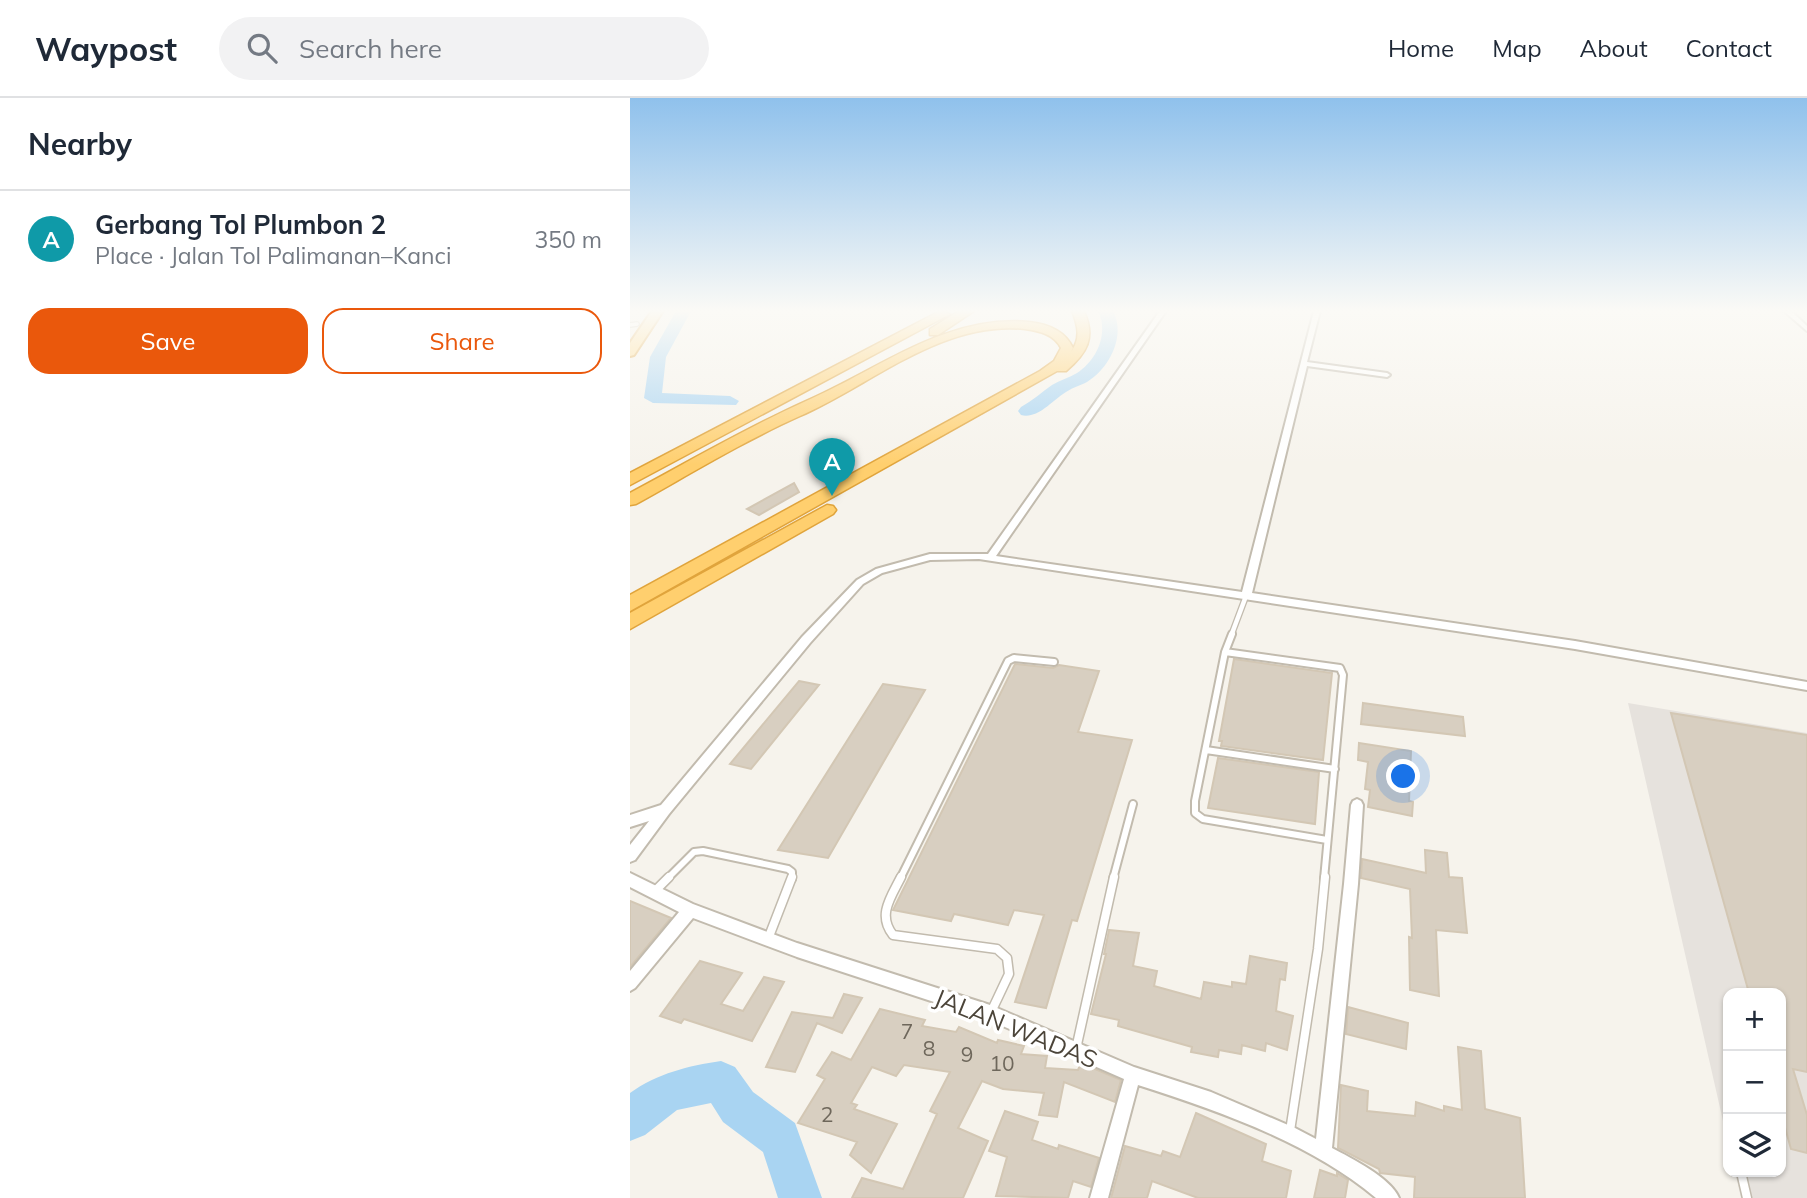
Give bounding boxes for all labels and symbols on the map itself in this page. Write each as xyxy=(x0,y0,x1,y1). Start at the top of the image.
pin: A xyxy=(809,438,855,496)
your location xyxy=(1386,759,1420,793)
street label: JALAN WADAS xyxy=(930,982,1102,1074)
house number: 7 xyxy=(901,1018,913,1044)
house number: 8 xyxy=(923,1035,935,1061)
house number: 9 xyxy=(961,1041,973,1067)
house number: 10 xyxy=(989,1050,1015,1076)
house number: 2 xyxy=(821,1101,833,1127)

